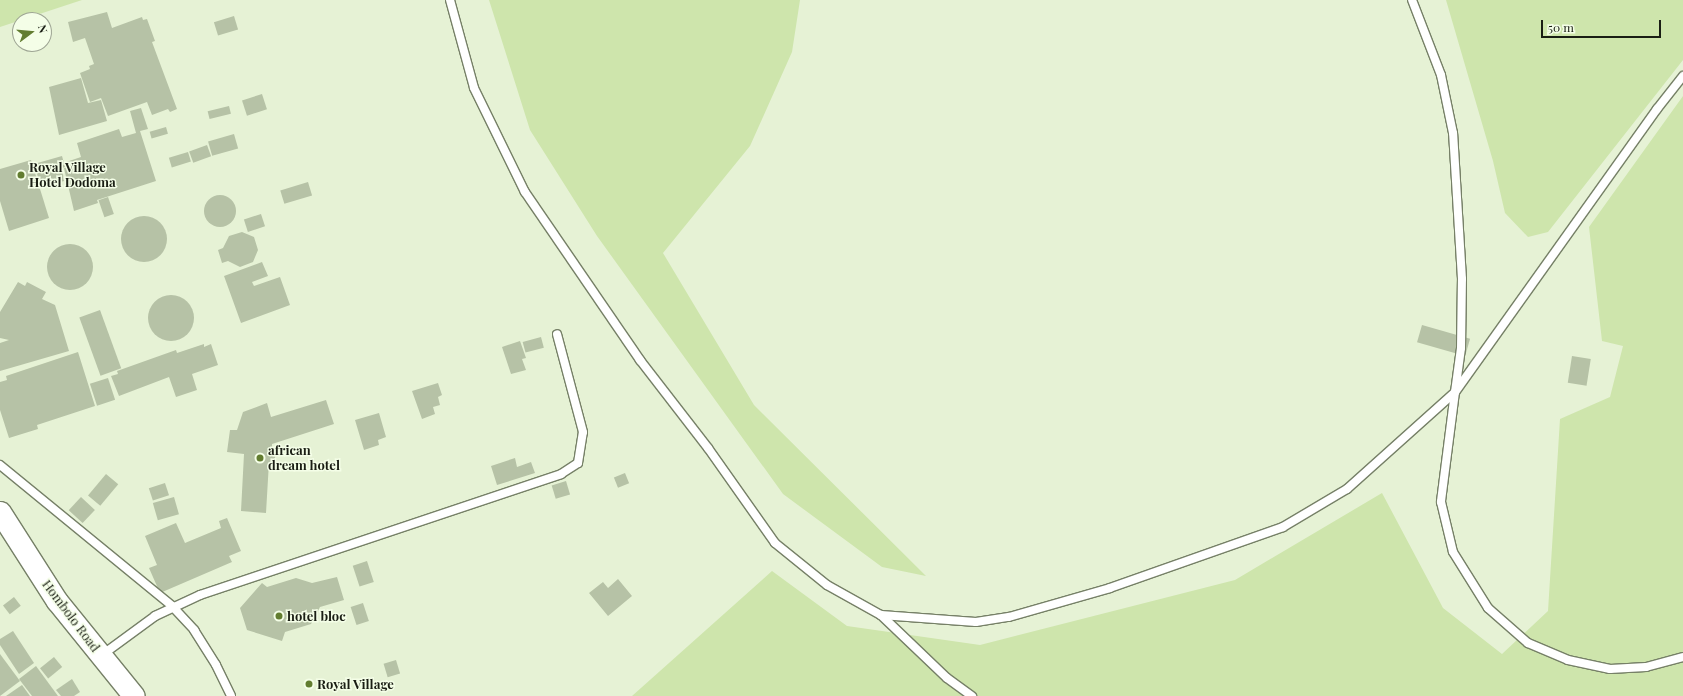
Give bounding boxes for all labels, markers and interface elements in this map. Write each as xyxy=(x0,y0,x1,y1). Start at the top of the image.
north arrow xyxy=(12,12,52,52)
scale bar xyxy=(1543,12,1663,38)
text: 50 m xyxy=(1548,19,1574,35)
text: N xyxy=(35,23,51,35)
place label: Royal Village Hotel Dodoma xyxy=(29,160,116,191)
marker: Royal Village Hotel Dodoma xyxy=(16,170,26,180)
place label: african dream hotel xyxy=(268,443,340,474)
marker: african dream hotel xyxy=(255,453,265,463)
street label: Hombolo Road xyxy=(39,577,103,655)
place label: hotel bloc xyxy=(287,608,346,624)
marker: hotel bloc xyxy=(274,611,284,621)
place label: Royal Village xyxy=(317,676,394,692)
marker: Royal Village xyxy=(304,679,314,689)

